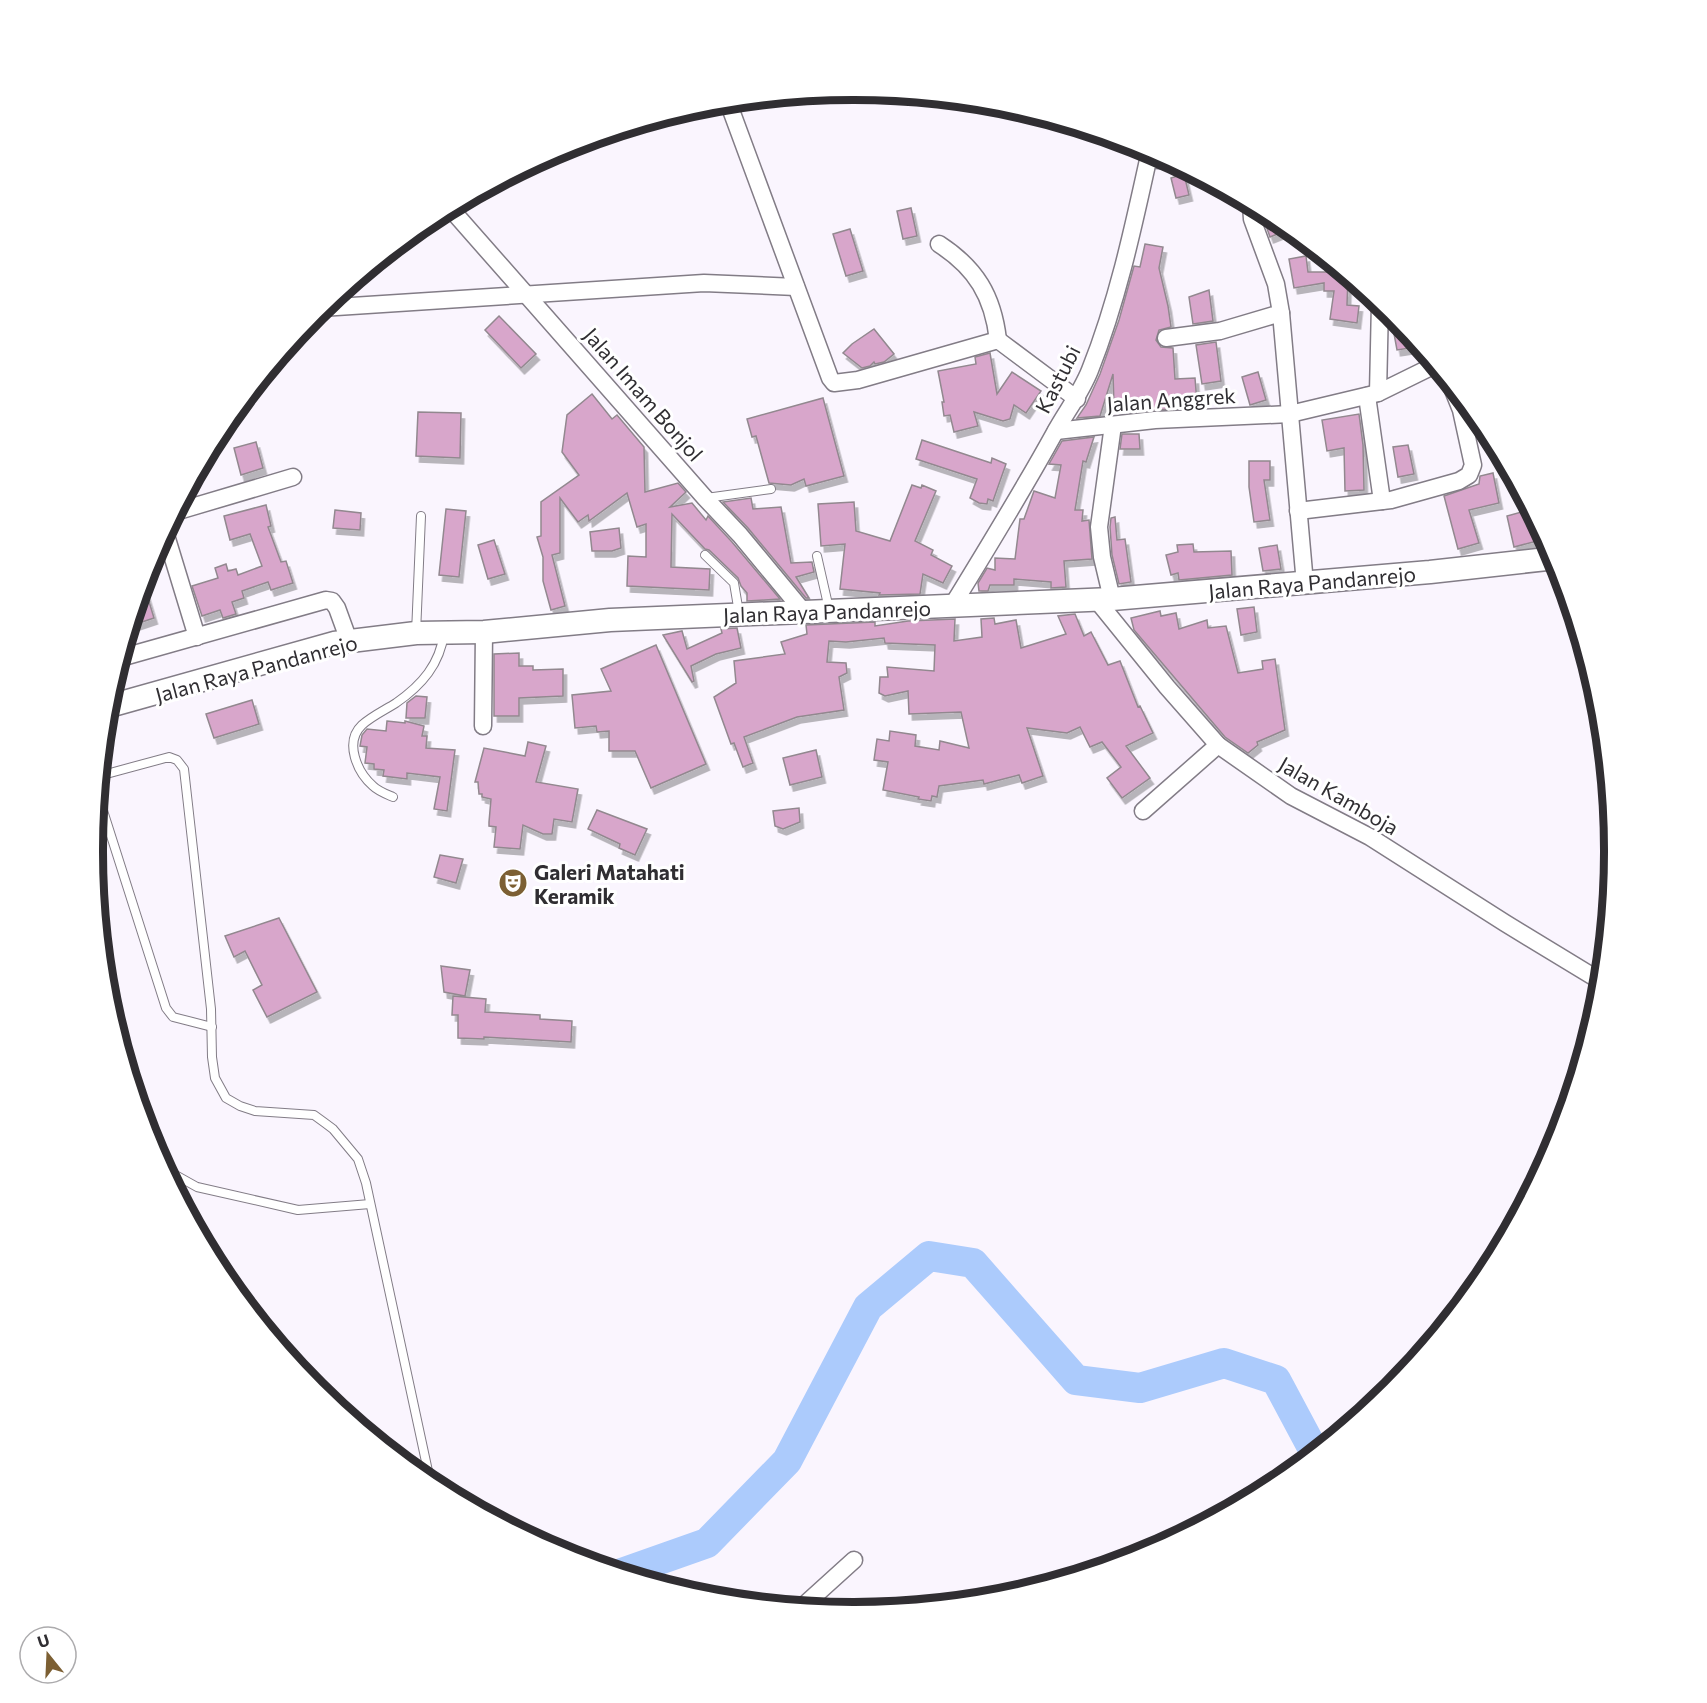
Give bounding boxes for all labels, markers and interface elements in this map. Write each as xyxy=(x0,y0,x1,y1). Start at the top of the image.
street label: Jalan Imam Bonjol xyxy=(579,322,709,466)
street label: Kastubi xyxy=(1029,341,1085,417)
street label: Jalan Anggrek xyxy=(1106,382,1236,416)
street label: Jalan Raya Pandanrejo xyxy=(1207,560,1417,604)
street label: Jalan Raya Pandanrejo xyxy=(723,595,931,627)
street label: Jalan Raya Pandanrejo xyxy=(152,629,360,707)
street label: Jalan Kamboja xyxy=(1275,751,1403,839)
place label: Galeri Matahati Keramik xyxy=(534,859,685,908)
theatre icon: Galeri Matahati Keramik xyxy=(497,867,529,899)
north arrow xyxy=(18,1625,78,1685)
text: U xyxy=(35,1629,52,1651)

